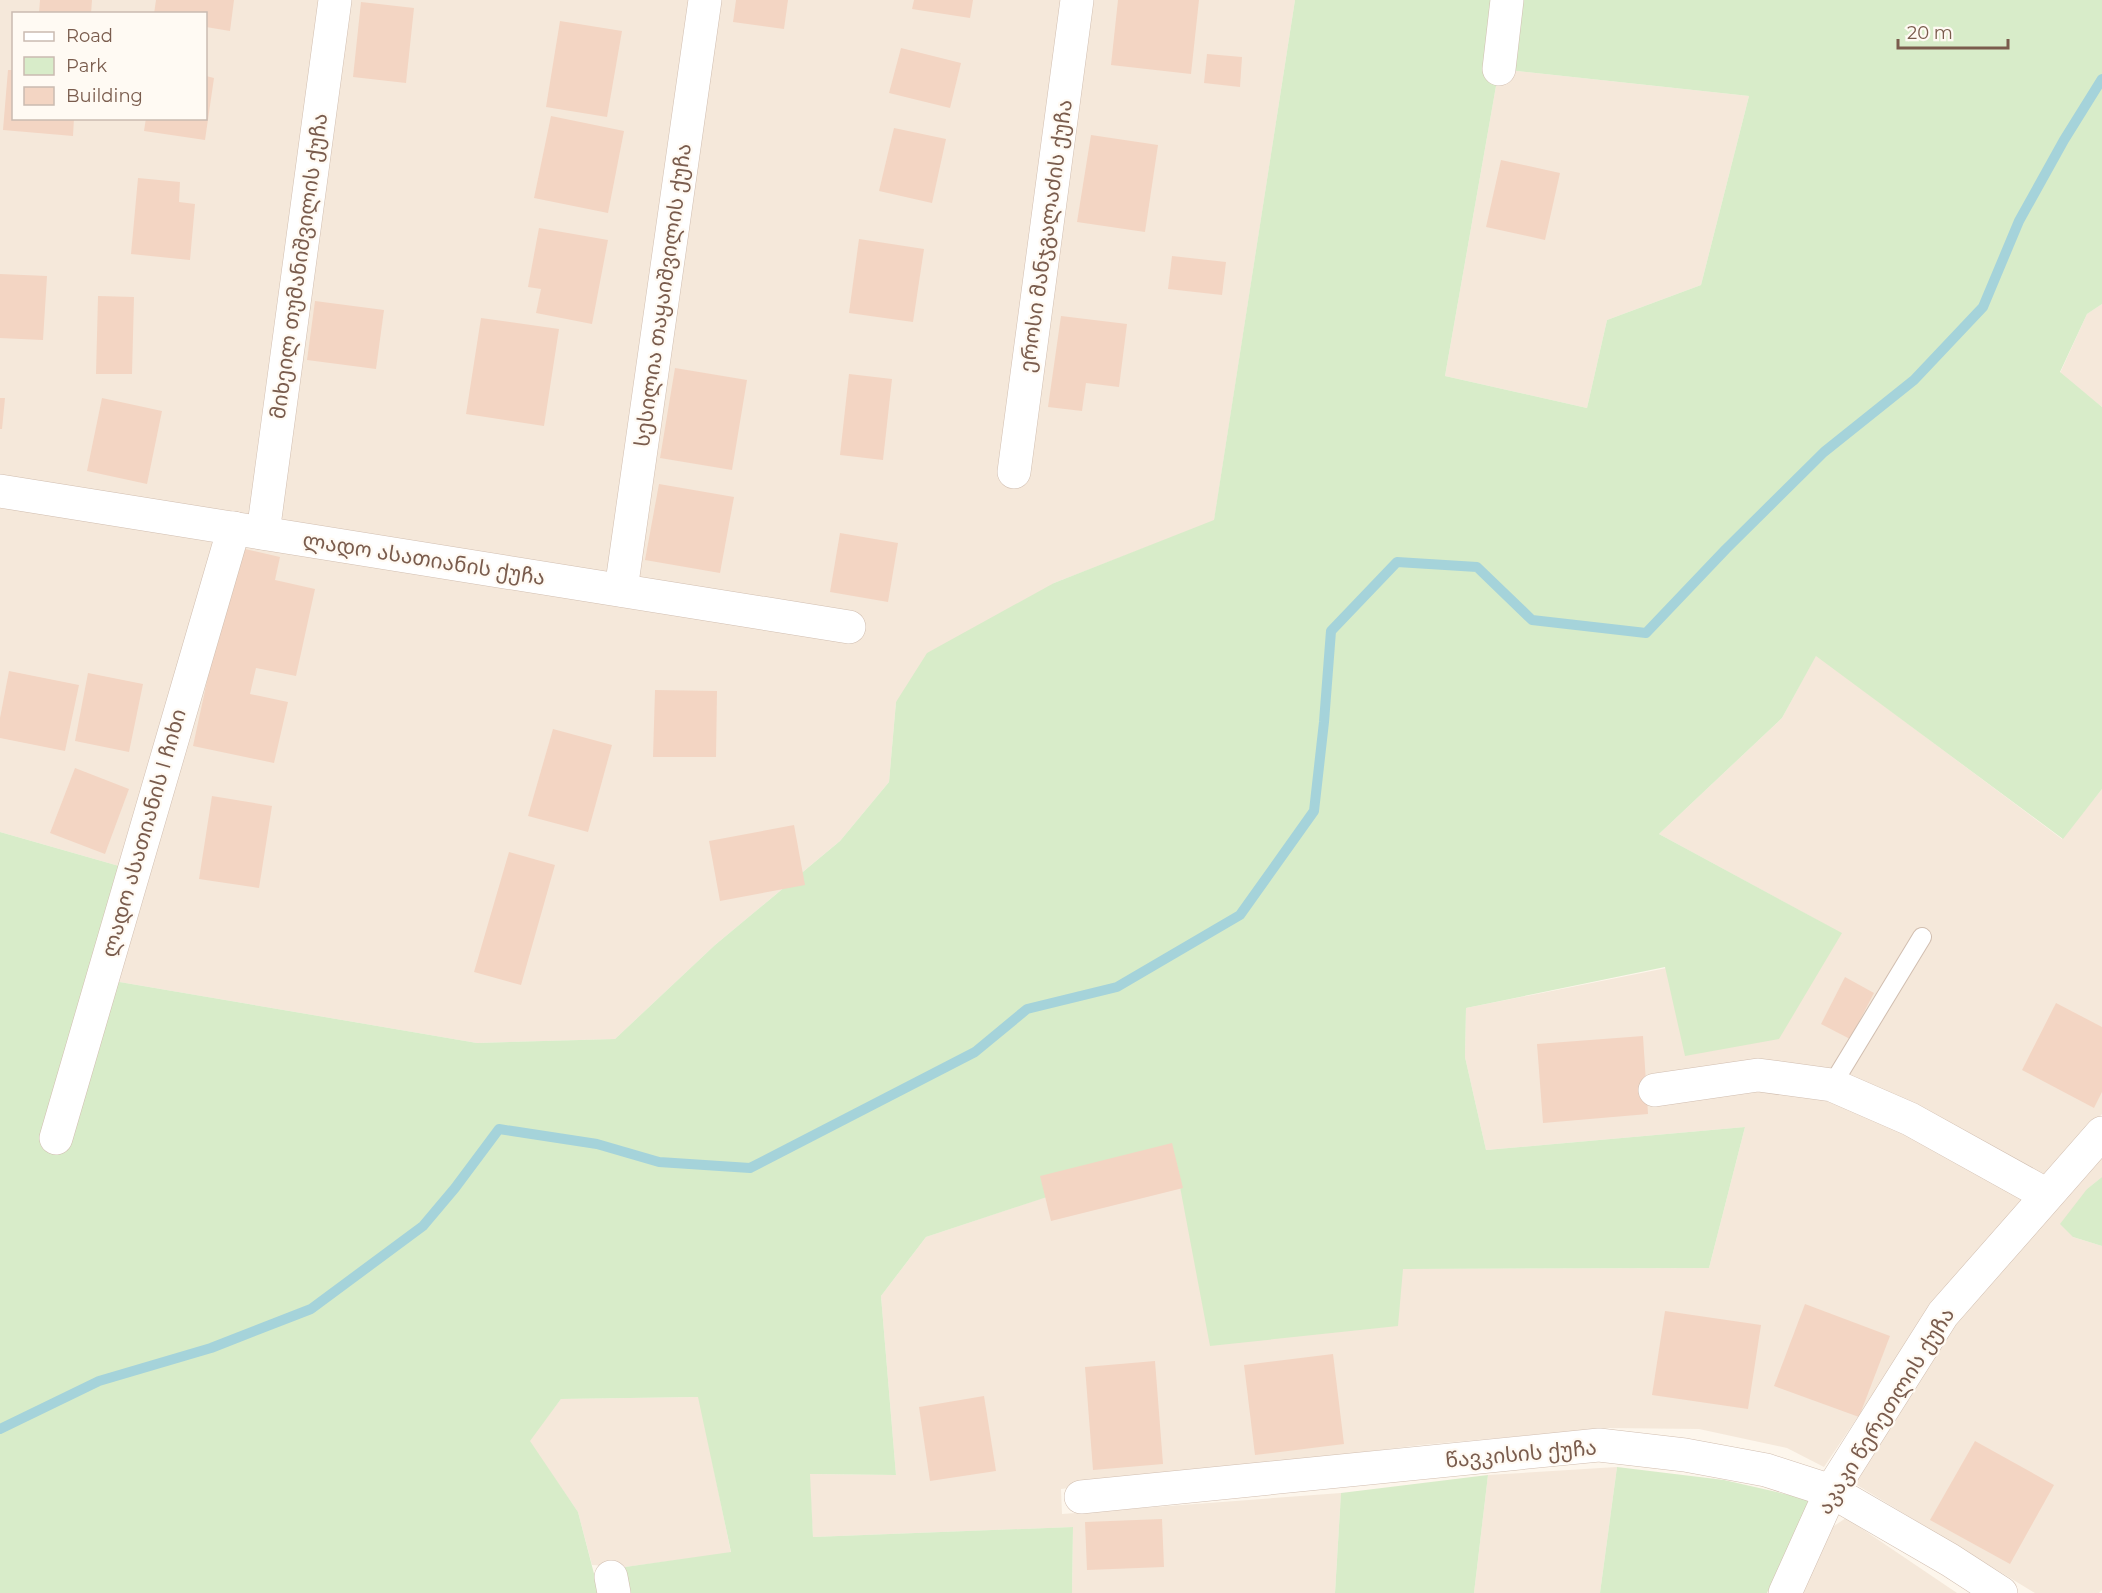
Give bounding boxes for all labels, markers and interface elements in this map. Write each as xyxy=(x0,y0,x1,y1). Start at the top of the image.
legend xyxy=(12,12,207,120)
scale bar xyxy=(1898,12,2008,50)
text: 20 m xyxy=(1907,22,1953,44)
text: Road xyxy=(66,25,113,47)
text: Park xyxy=(66,55,107,77)
text: Building xyxy=(66,85,143,107)
street label: ეროსი მანჯგალაძის ქუჩა xyxy=(1014,98,1078,374)
street label: მიხეილ თუმანიშვილის ქუჩა xyxy=(265,111,333,421)
street label: სესილია თაყაიშვილის ქუჩა xyxy=(629,142,697,448)
street label: ლადო ასათიანის ქუჩა xyxy=(301,527,547,591)
street label: ლადო ასათიანის I ჩიხი xyxy=(96,706,192,960)
street label: აკაკი წერეთლის ქუჩა xyxy=(1812,1303,1960,1519)
street label: წავკისის ქუჩა xyxy=(1444,1434,1598,1473)

